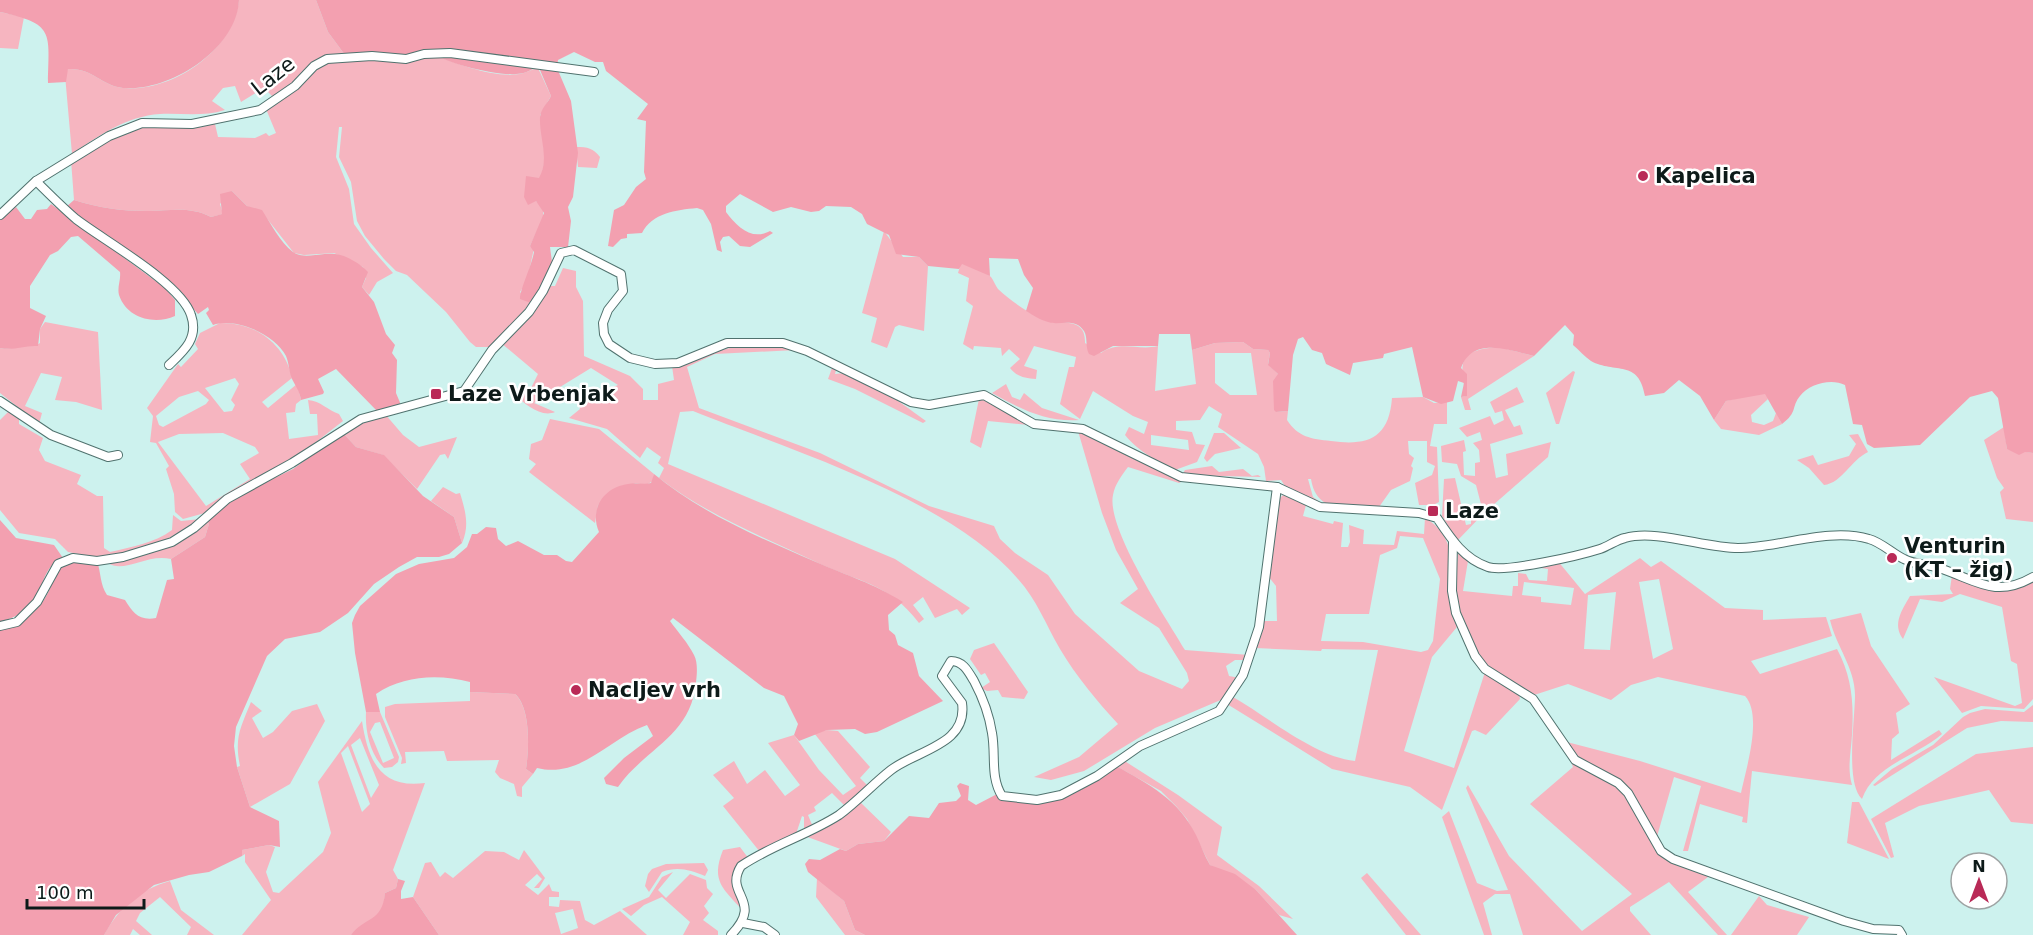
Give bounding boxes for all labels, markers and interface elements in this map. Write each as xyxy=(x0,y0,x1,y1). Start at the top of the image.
street label: Laze xyxy=(246,52,300,100)
place label: Kapelica xyxy=(1655,164,1756,188)
marker: Kapelica xyxy=(1636,169,1650,183)
place label: Laze Vrbenjak xyxy=(448,382,617,406)
marker: Laze Vrbenjak xyxy=(429,387,443,401)
place label: Laze xyxy=(1445,499,1499,523)
marker: Laze xyxy=(1426,504,1440,518)
place label: Venturin (KT – žig) xyxy=(1904,534,2013,582)
marker: Venturin (KT – žig) xyxy=(1885,551,1899,565)
place label: Nacljev vrh xyxy=(588,678,721,702)
marker: Nacljev vrh xyxy=(569,683,583,697)
north arrow xyxy=(1949,851,2009,911)
text: N xyxy=(1972,857,1986,876)
scale bar xyxy=(27,872,144,910)
text: 100 m xyxy=(36,882,94,903)

